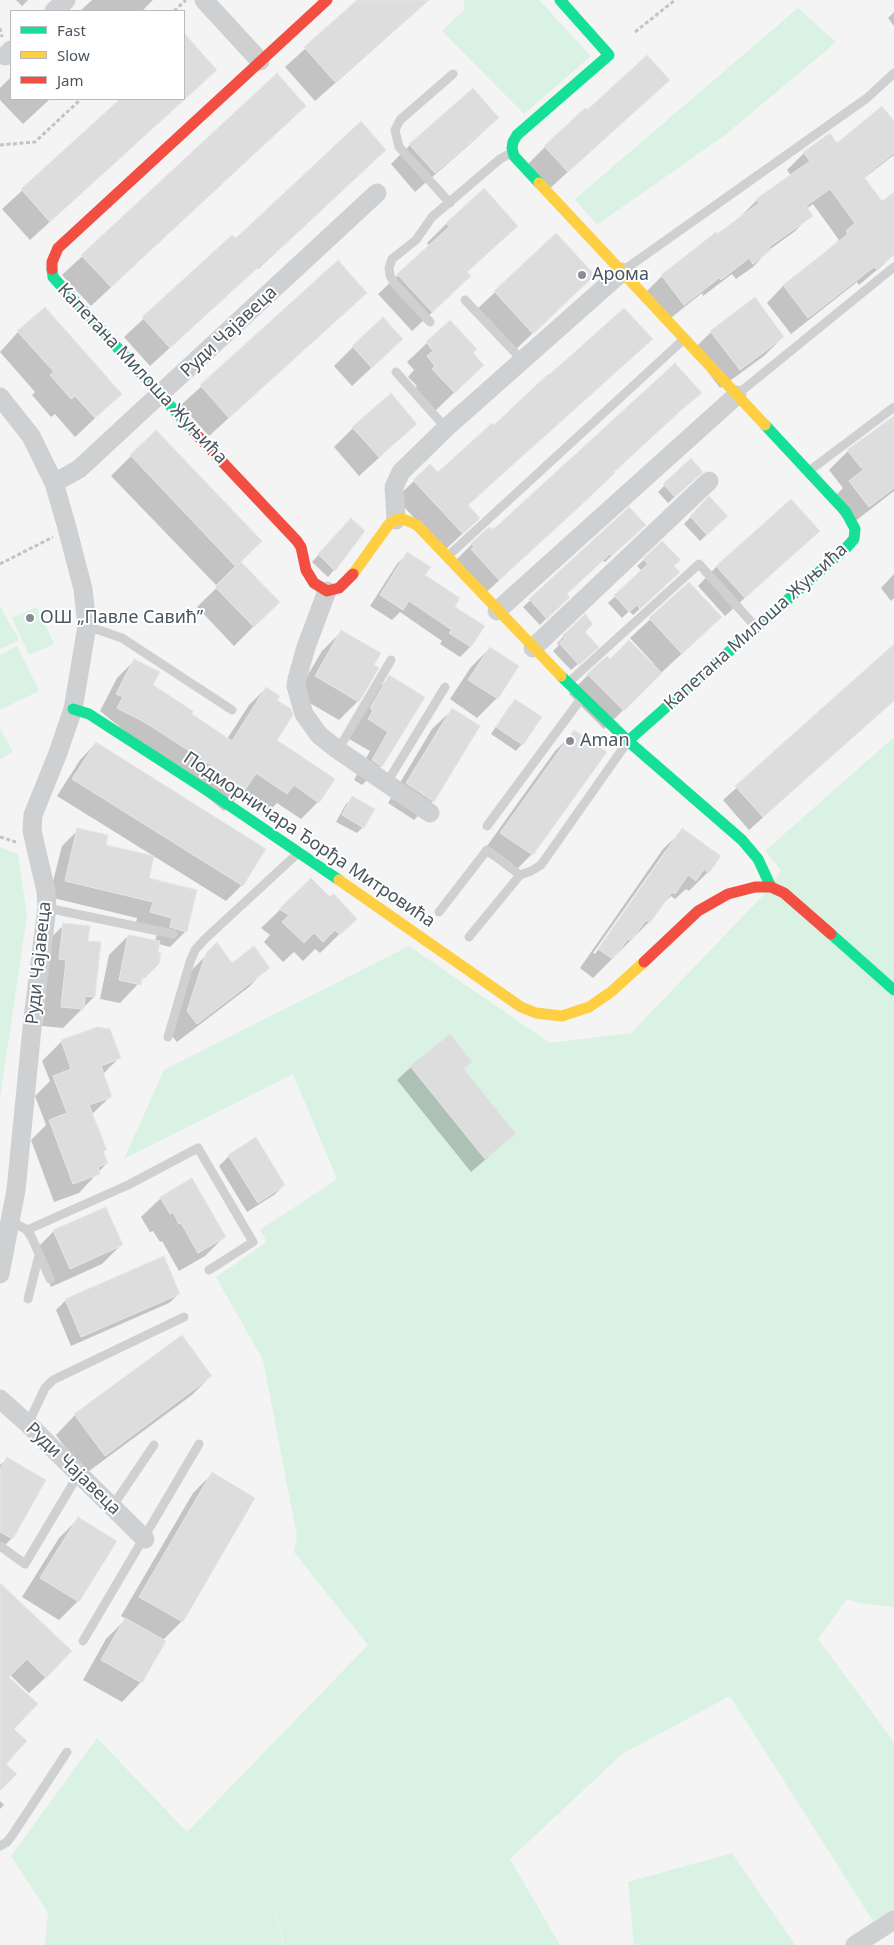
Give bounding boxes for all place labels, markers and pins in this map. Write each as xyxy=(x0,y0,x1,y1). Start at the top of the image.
place label: Арома xyxy=(592,264,649,286)
marker: Арома xyxy=(576,269,588,281)
place label: ОШ „Павле Савић” xyxy=(40,607,203,629)
marker: ОШ „Павле Савић” xyxy=(24,612,36,624)
place label: Aman xyxy=(580,730,630,752)
marker: Aman xyxy=(564,735,576,747)

